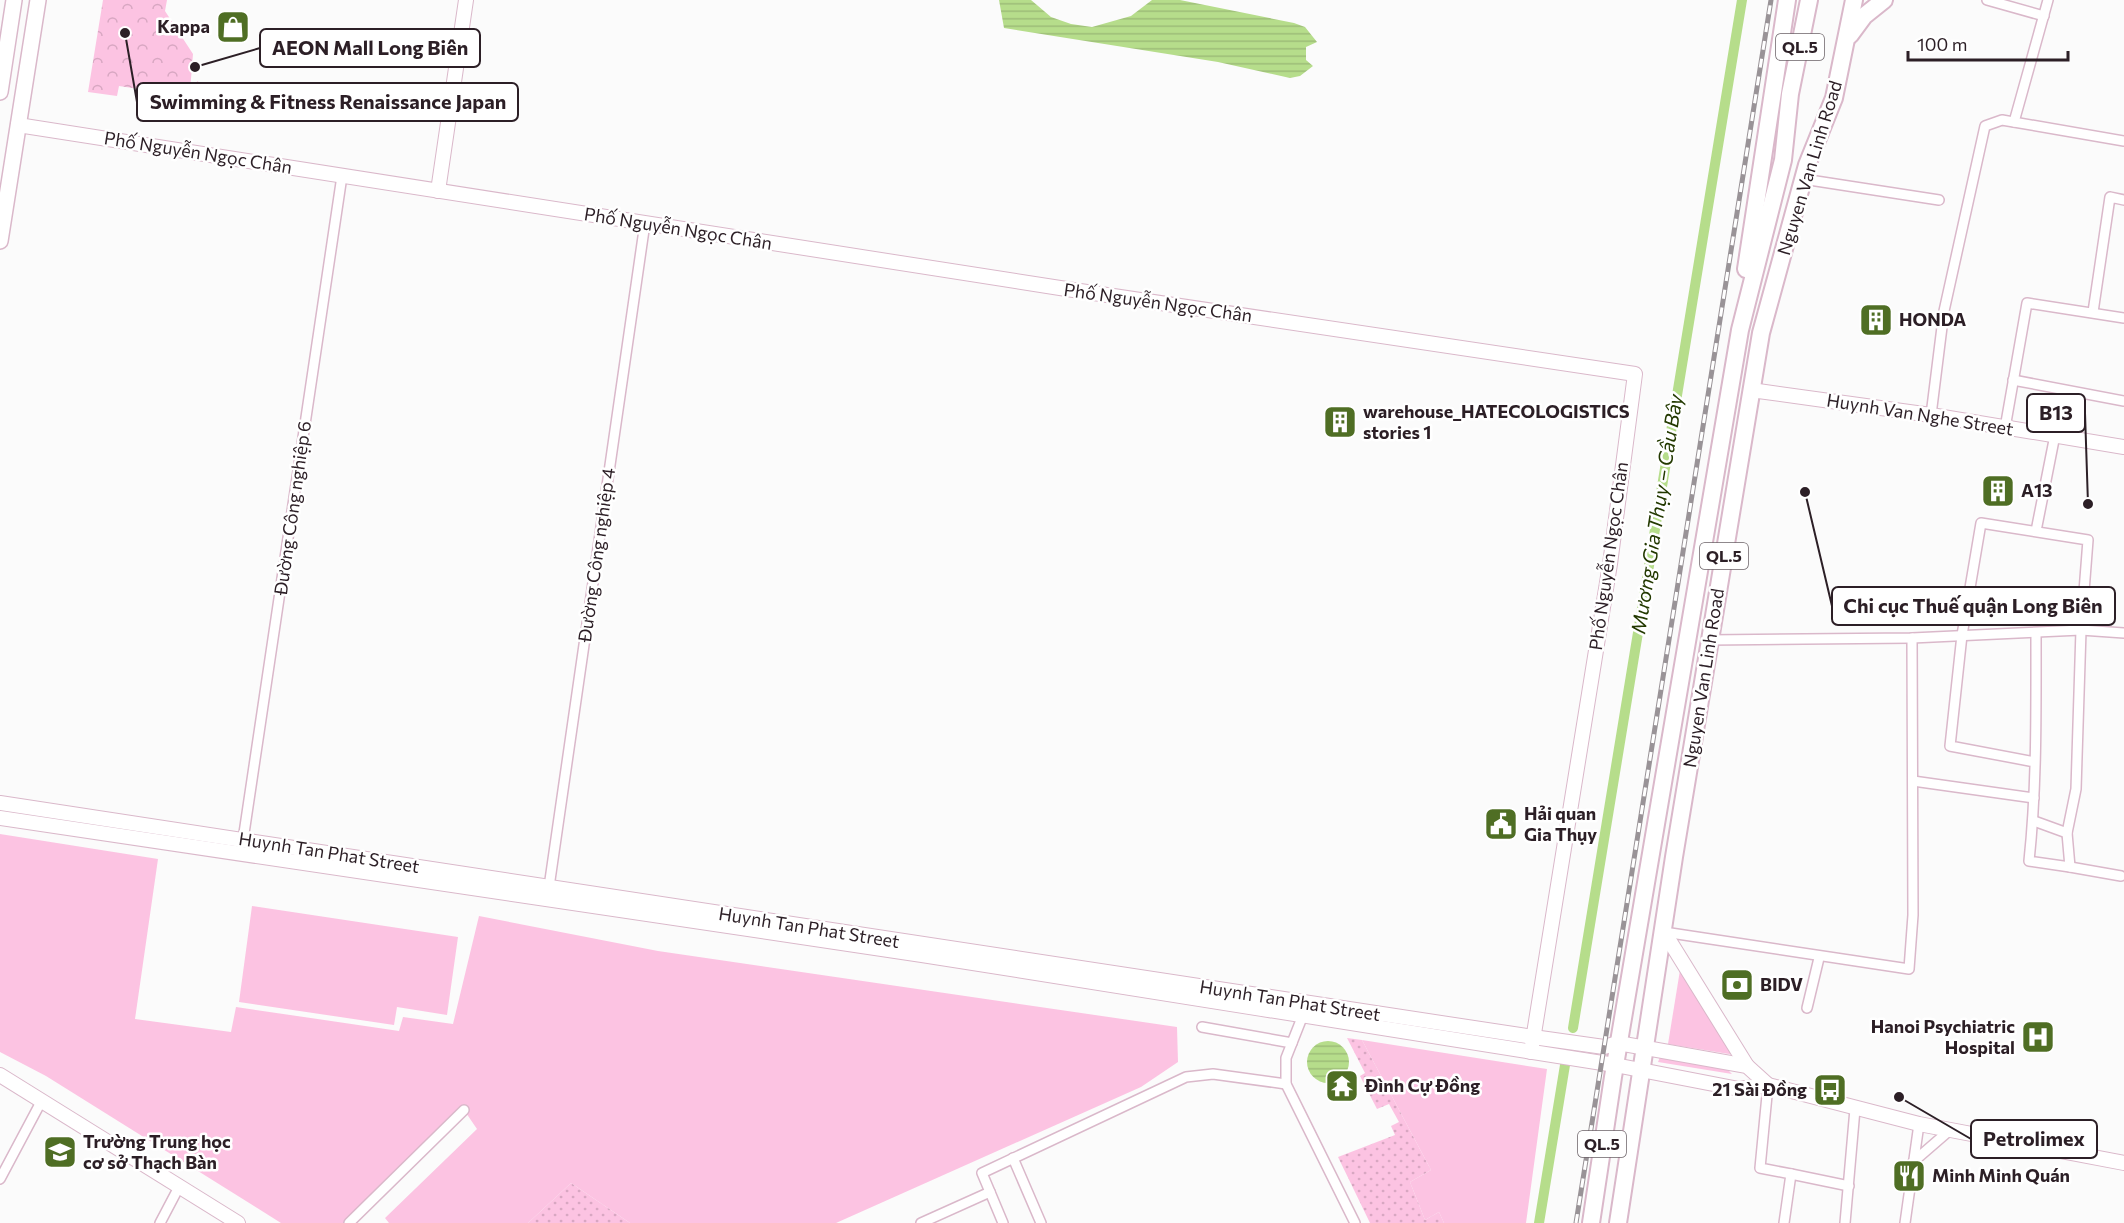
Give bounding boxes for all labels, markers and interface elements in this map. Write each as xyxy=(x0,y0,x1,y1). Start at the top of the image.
shop icon: Kappa xyxy=(215,9,251,45)
place label: Kappa xyxy=(157,15,210,37)
scale bar xyxy=(1908,24,2068,62)
callout: AEON Mall Long Biên xyxy=(260,29,480,67)
text: 100 m xyxy=(1917,33,1967,55)
road number: QL.5 xyxy=(1776,34,1824,60)
text: AEON Mall Long Biên xyxy=(272,35,468,59)
street label: Nguyen Van Linh Road xyxy=(1772,78,1846,258)
callout: Swimming & Fitness Renaissance Japan xyxy=(137,83,518,121)
text: Swimming & Fitness Renaissance Japan xyxy=(150,89,506,113)
street label: Phố Nguyễn Ngọc Chân xyxy=(103,126,294,178)
street label: Phố Nguyễn Ngọc Chân xyxy=(583,202,774,254)
street label: Phố Nguyễn Ngọc Chân xyxy=(1063,278,1254,326)
building icon: HONDA xyxy=(1858,302,1894,338)
place label: HONDA xyxy=(1899,308,1966,330)
street label: Huynh Van Nghe Street xyxy=(1825,388,2015,440)
water label: Mương Gia Thụy – Cầu Bây xyxy=(1625,392,1687,635)
callout: B13 xyxy=(2027,394,2085,432)
place label: warehouse_HATECOLOGISTICS stories 1 xyxy=(1363,400,1630,443)
text: B13 xyxy=(2039,400,2073,424)
building icon: warehouse_HATECOLOGISTICS stories 1 xyxy=(1322,404,1358,440)
street label: Đường Công nghiệp 6 xyxy=(269,419,315,597)
street label: Phố Nguyễn Ngọc Chân xyxy=(1584,460,1632,651)
street label: Đường Công nghiệp 4 xyxy=(573,466,619,644)
building icon: A13 xyxy=(1980,473,2016,509)
place label: A13 xyxy=(2021,479,2053,501)
road number: QL.5 xyxy=(1700,543,1748,569)
street label: Nguyen Van Linh Road xyxy=(1678,587,1728,769)
callout: Chi cục Thuế quận Long Biên xyxy=(1832,587,2115,625)
text: Chi cục Thuế quận Long Biên xyxy=(1843,593,2103,618)
place label: Hải quan Gia Thụy xyxy=(1524,802,1597,845)
public building icon: Hải quan Gia Thụy xyxy=(1483,806,1519,842)
street label: Huynh Tan Phat Street xyxy=(237,827,421,877)
street label: Huynh Tan Phat Street xyxy=(717,902,901,952)
bank icon: BIDV xyxy=(1719,967,1755,1003)
place label: BIDV xyxy=(1760,973,1803,995)
street label: Huynh Tan Phat Street xyxy=(1198,975,1382,1025)
place label: Hanoi Psychiatric Hospital xyxy=(1871,1015,2015,1058)
hospital icon: Hanoi Psychiatric Hospital xyxy=(2020,1019,2056,1055)
temple icon: Đình Cự Đồng xyxy=(1324,1068,1360,1104)
bus stop icon: 21 Sài Đồng xyxy=(1812,1072,1848,1108)
place label: Đình Cự Đồng xyxy=(1364,1074,1480,1096)
place label: 21 Sài Đồng xyxy=(1712,1078,1807,1100)
callout: Petrolimex xyxy=(1971,1120,2097,1158)
text: Petrolimex xyxy=(1983,1126,2086,1150)
place label: Trường Trung học cơ sở Thạch Bàn xyxy=(83,1130,231,1173)
road number: QL.5 xyxy=(1578,1131,1626,1157)
school or university icon: Trường Trung học cơ sở Thạch Bàn xyxy=(42,1134,78,1170)
restaurant icon: Minh Minh Quán xyxy=(1891,1158,1927,1194)
place label: Minh Minh Quán xyxy=(1932,1164,2070,1186)

